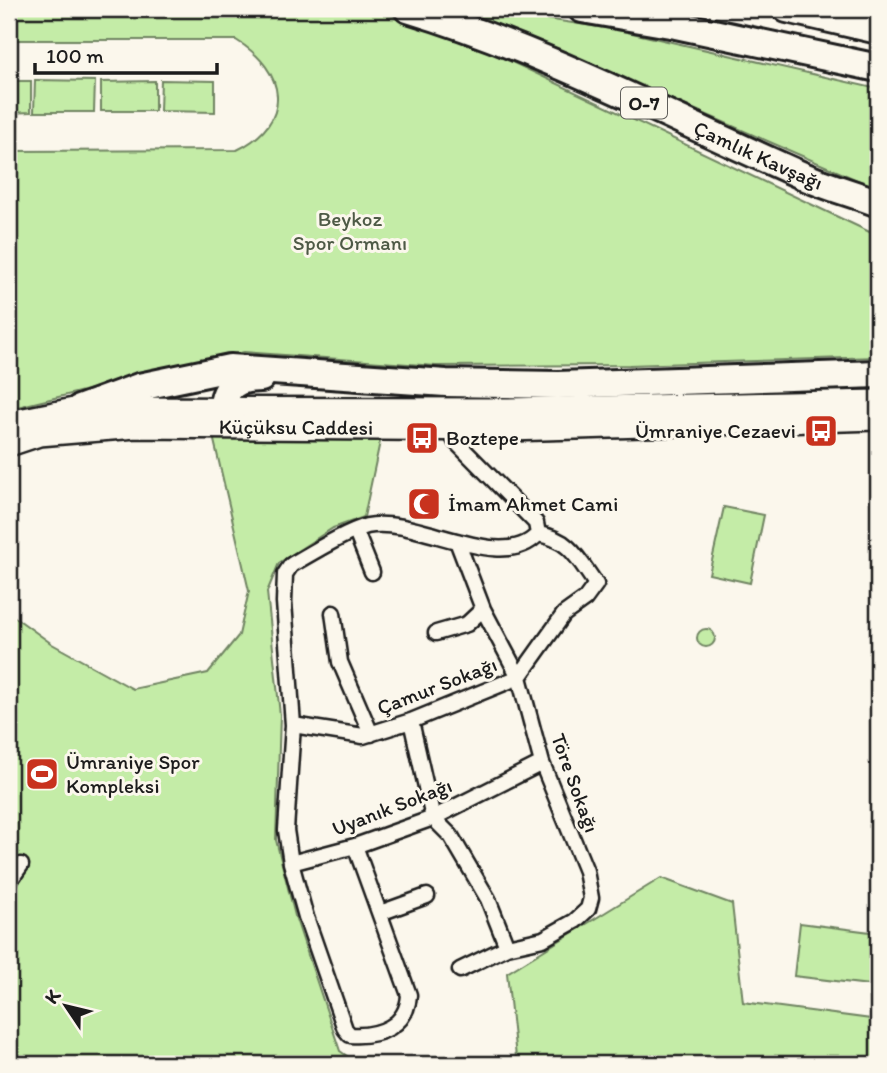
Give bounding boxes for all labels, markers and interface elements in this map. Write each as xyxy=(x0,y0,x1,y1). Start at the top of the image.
scale bar xyxy=(35,32,217,76)
text: 100 m xyxy=(46,43,104,68)
road number: O-7 xyxy=(621,88,667,118)
street label: Çamlık Kavşağı xyxy=(690,115,827,195)
park label: Beykoz Spor Ormanı xyxy=(293,206,407,255)
bus stop icon: Ümraniye Cezaevi xyxy=(802,412,840,450)
street label: Küçüksu Caddesi xyxy=(219,414,373,440)
place label: Ümraniye Cezaevi xyxy=(635,418,796,443)
bus stop icon: Boztepe xyxy=(403,419,441,457)
place label: Boztepe xyxy=(446,425,519,450)
mosque icon: İmam Ahmet Cami xyxy=(405,485,443,523)
place label: İmam Ahmet Cami xyxy=(448,491,618,516)
street label: Çamur Sokağı xyxy=(373,651,500,720)
street label: Töre Sokağı xyxy=(546,730,605,836)
place label: Ümraniye Spor Kompleksi xyxy=(66,749,200,798)
sports icon: Ümraniye Spor Kompleksi xyxy=(23,755,61,793)
street label: Uyanık Sokağı xyxy=(328,772,455,841)
north arrow xyxy=(32,972,102,1042)
text: K xyxy=(40,984,66,1008)

